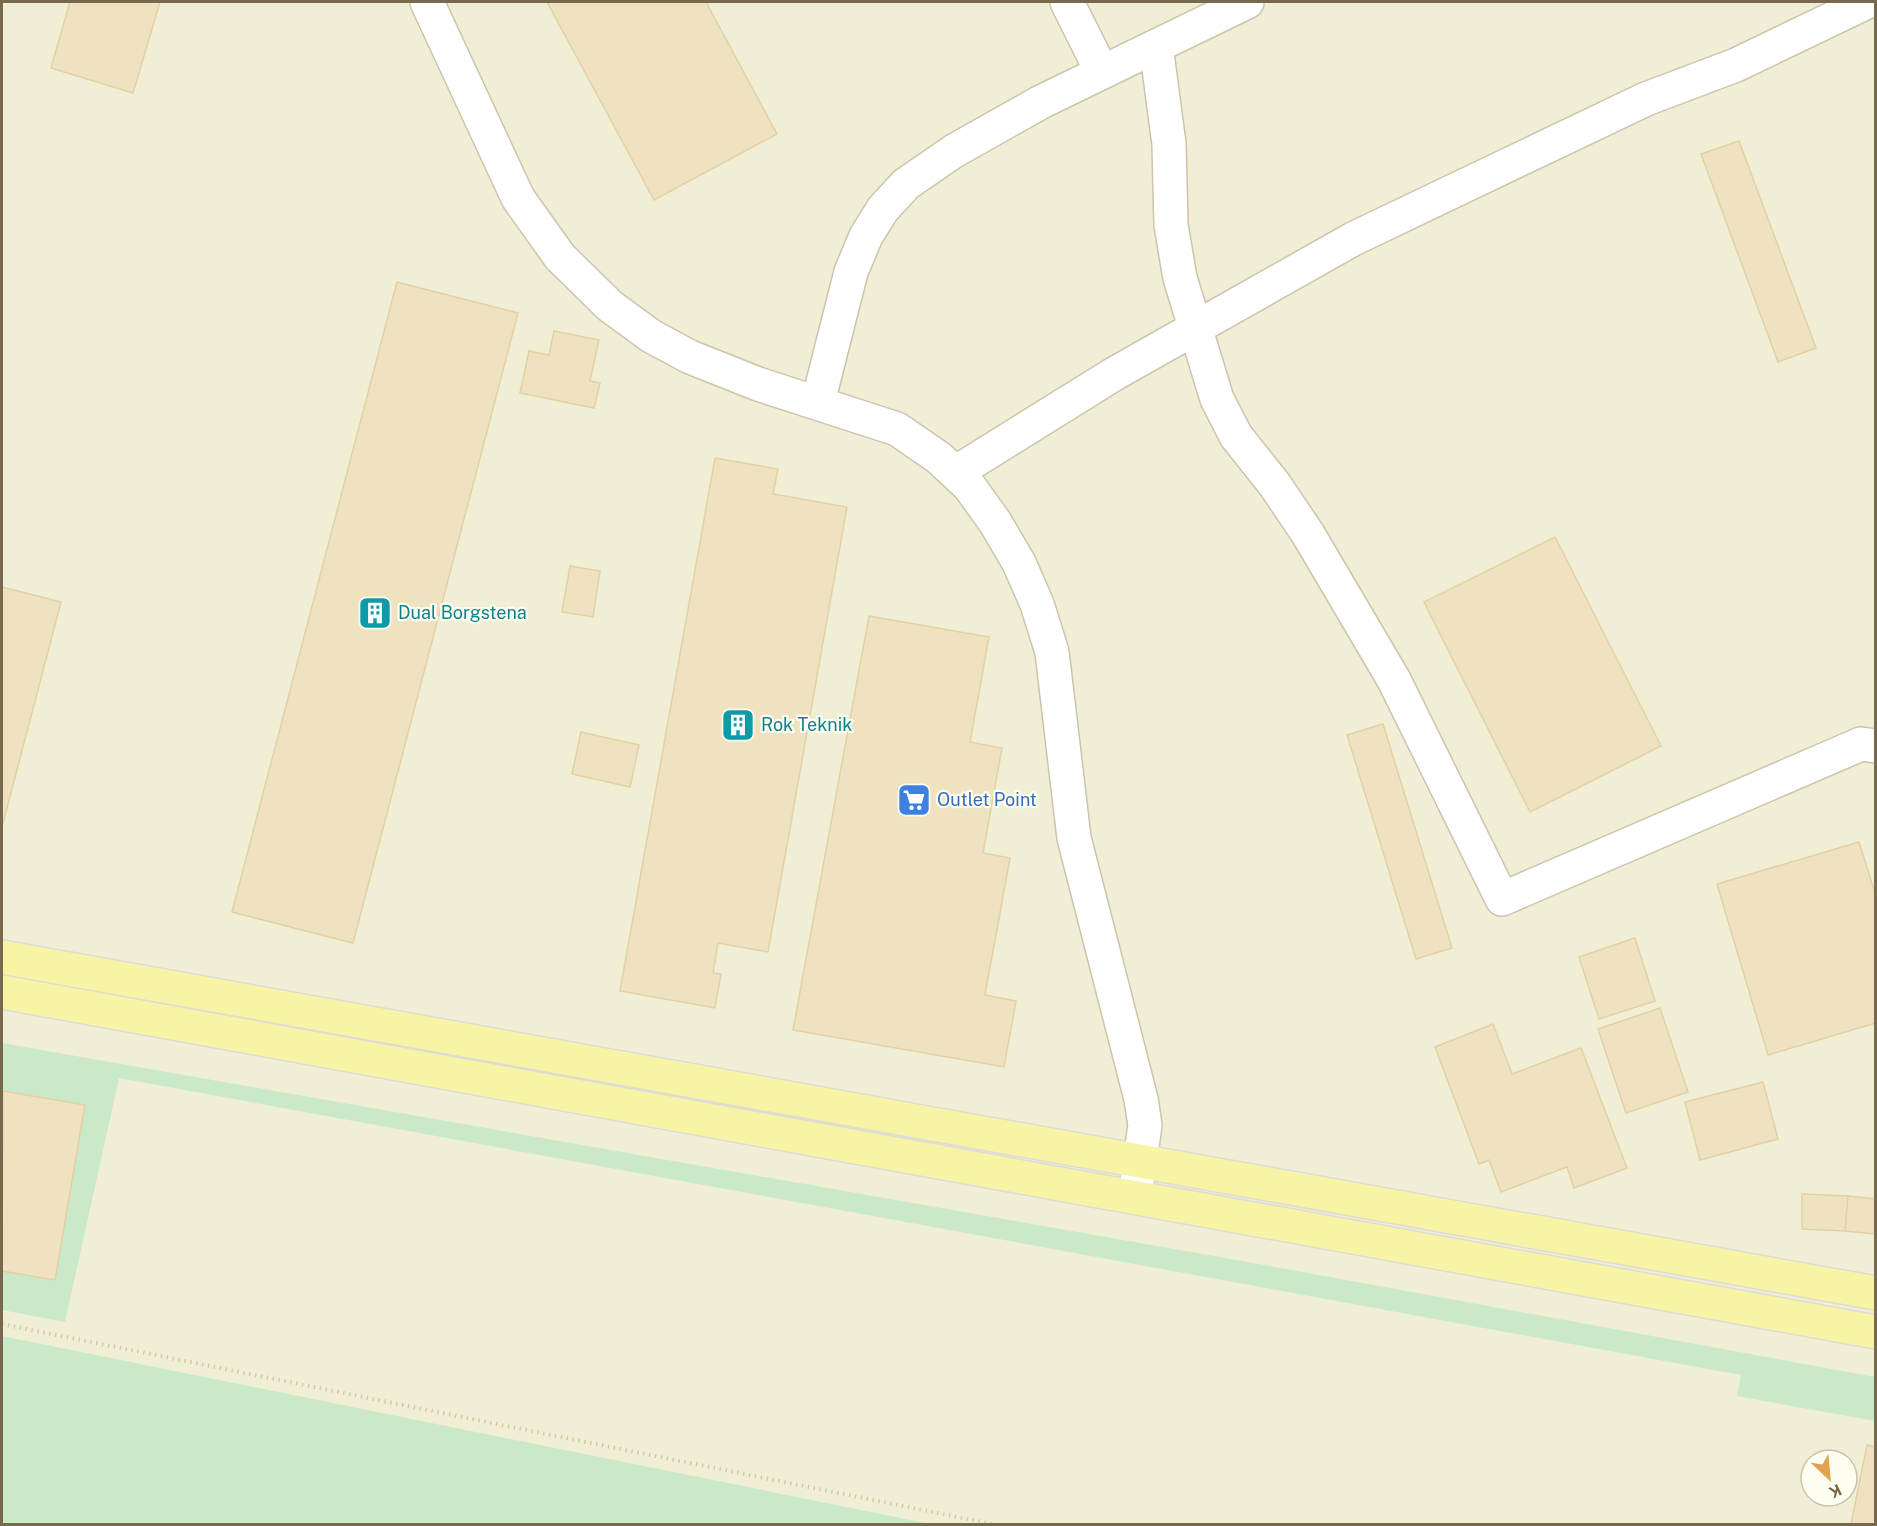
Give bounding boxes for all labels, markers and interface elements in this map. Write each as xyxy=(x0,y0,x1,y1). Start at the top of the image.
building icon: Dual Borgstena xyxy=(357,595,393,631)
place label: Dual Borgstena xyxy=(398,602,527,623)
building icon: Rok Teknik xyxy=(720,707,756,743)
place label: Rok Teknik xyxy=(761,714,852,735)
supermarket icon: Outlet Point xyxy=(896,782,932,818)
place label: Outlet Point xyxy=(937,789,1037,810)
north arrow xyxy=(1799,1448,1859,1508)
text: K xyxy=(1826,1480,1845,1502)

